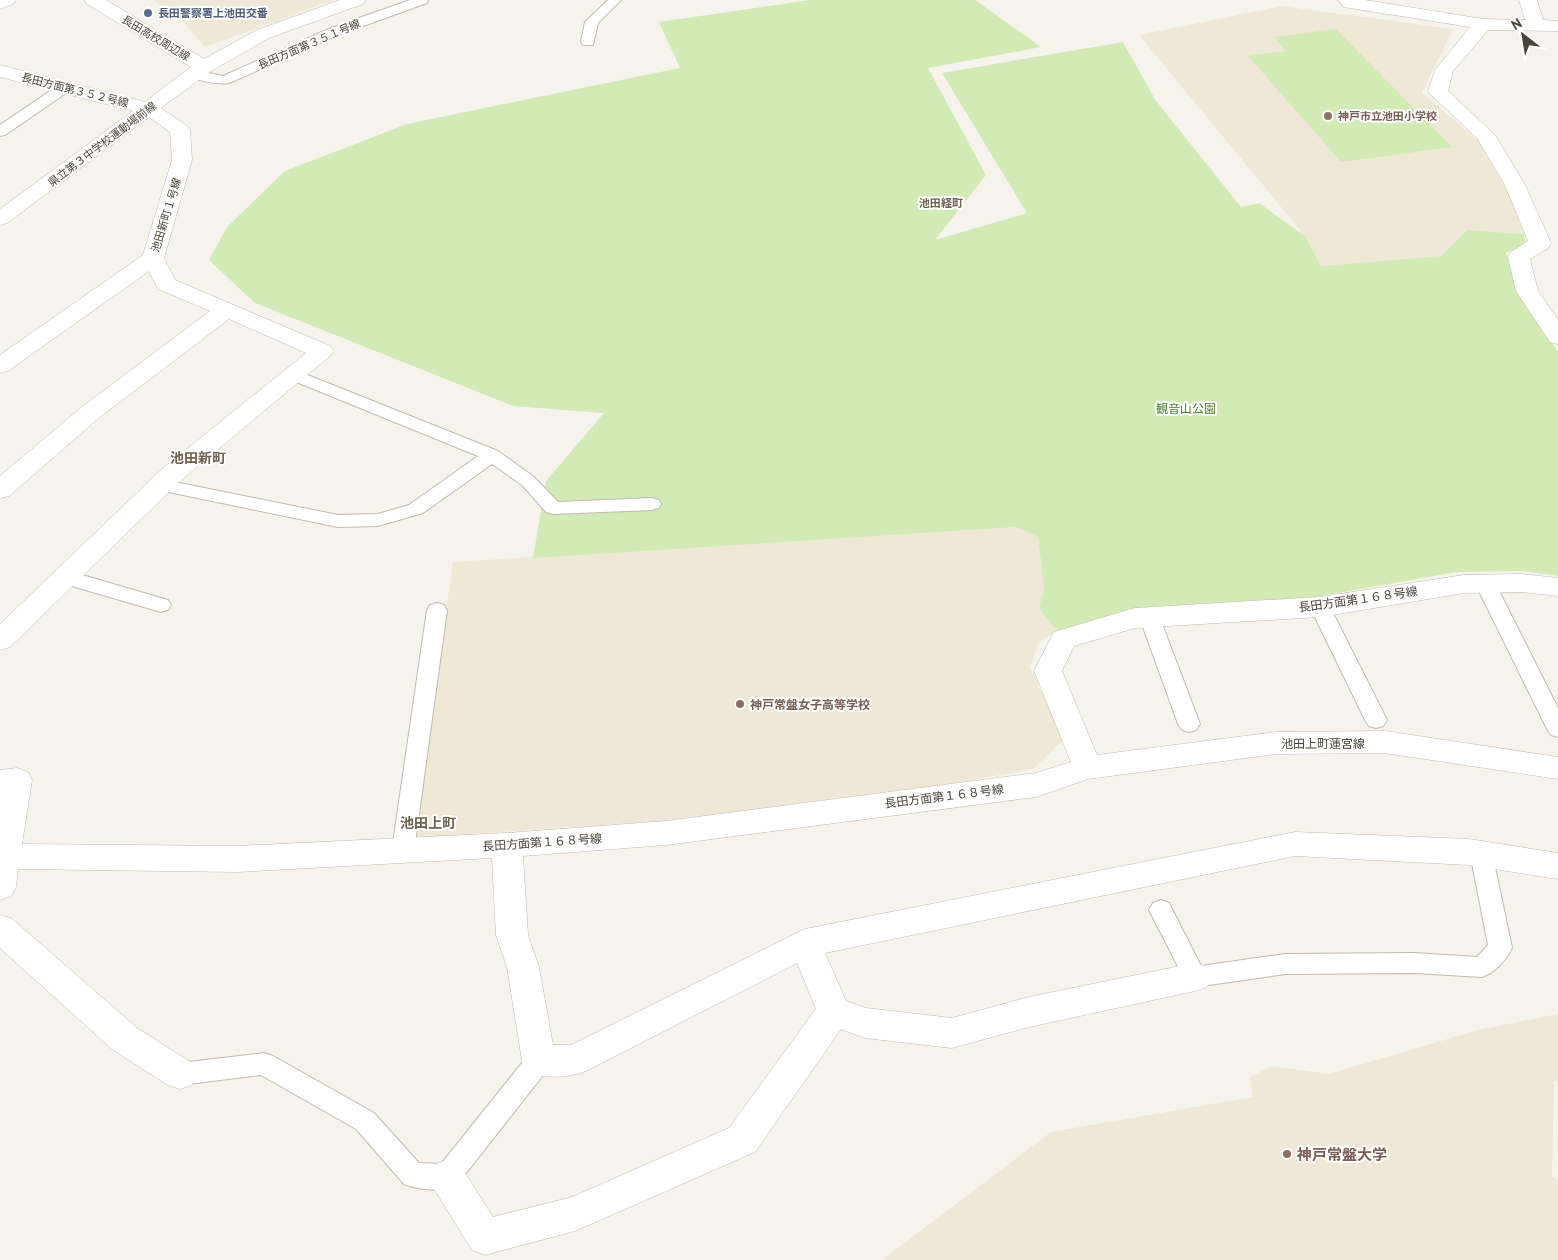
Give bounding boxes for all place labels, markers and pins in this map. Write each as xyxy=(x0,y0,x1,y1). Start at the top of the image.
place label: 長田警察署上池田交番 xyxy=(158,6,268,20)
marker: 長田警察署上池田交番 xyxy=(142,7,154,19)
place label: 神戸市立池田小学校 xyxy=(1338,109,1437,123)
marker: 神戸市立池田小学校 xyxy=(1322,110,1334,122)
place label: 神戸常盤女子高等学校 xyxy=(750,697,870,712)
marker: 神戸常盤女子高等学校 xyxy=(734,698,746,710)
place label: 神戸常盤大学 xyxy=(1296,1145,1387,1164)
marker: 神戸常盤大学 xyxy=(1281,1148,1293,1160)

